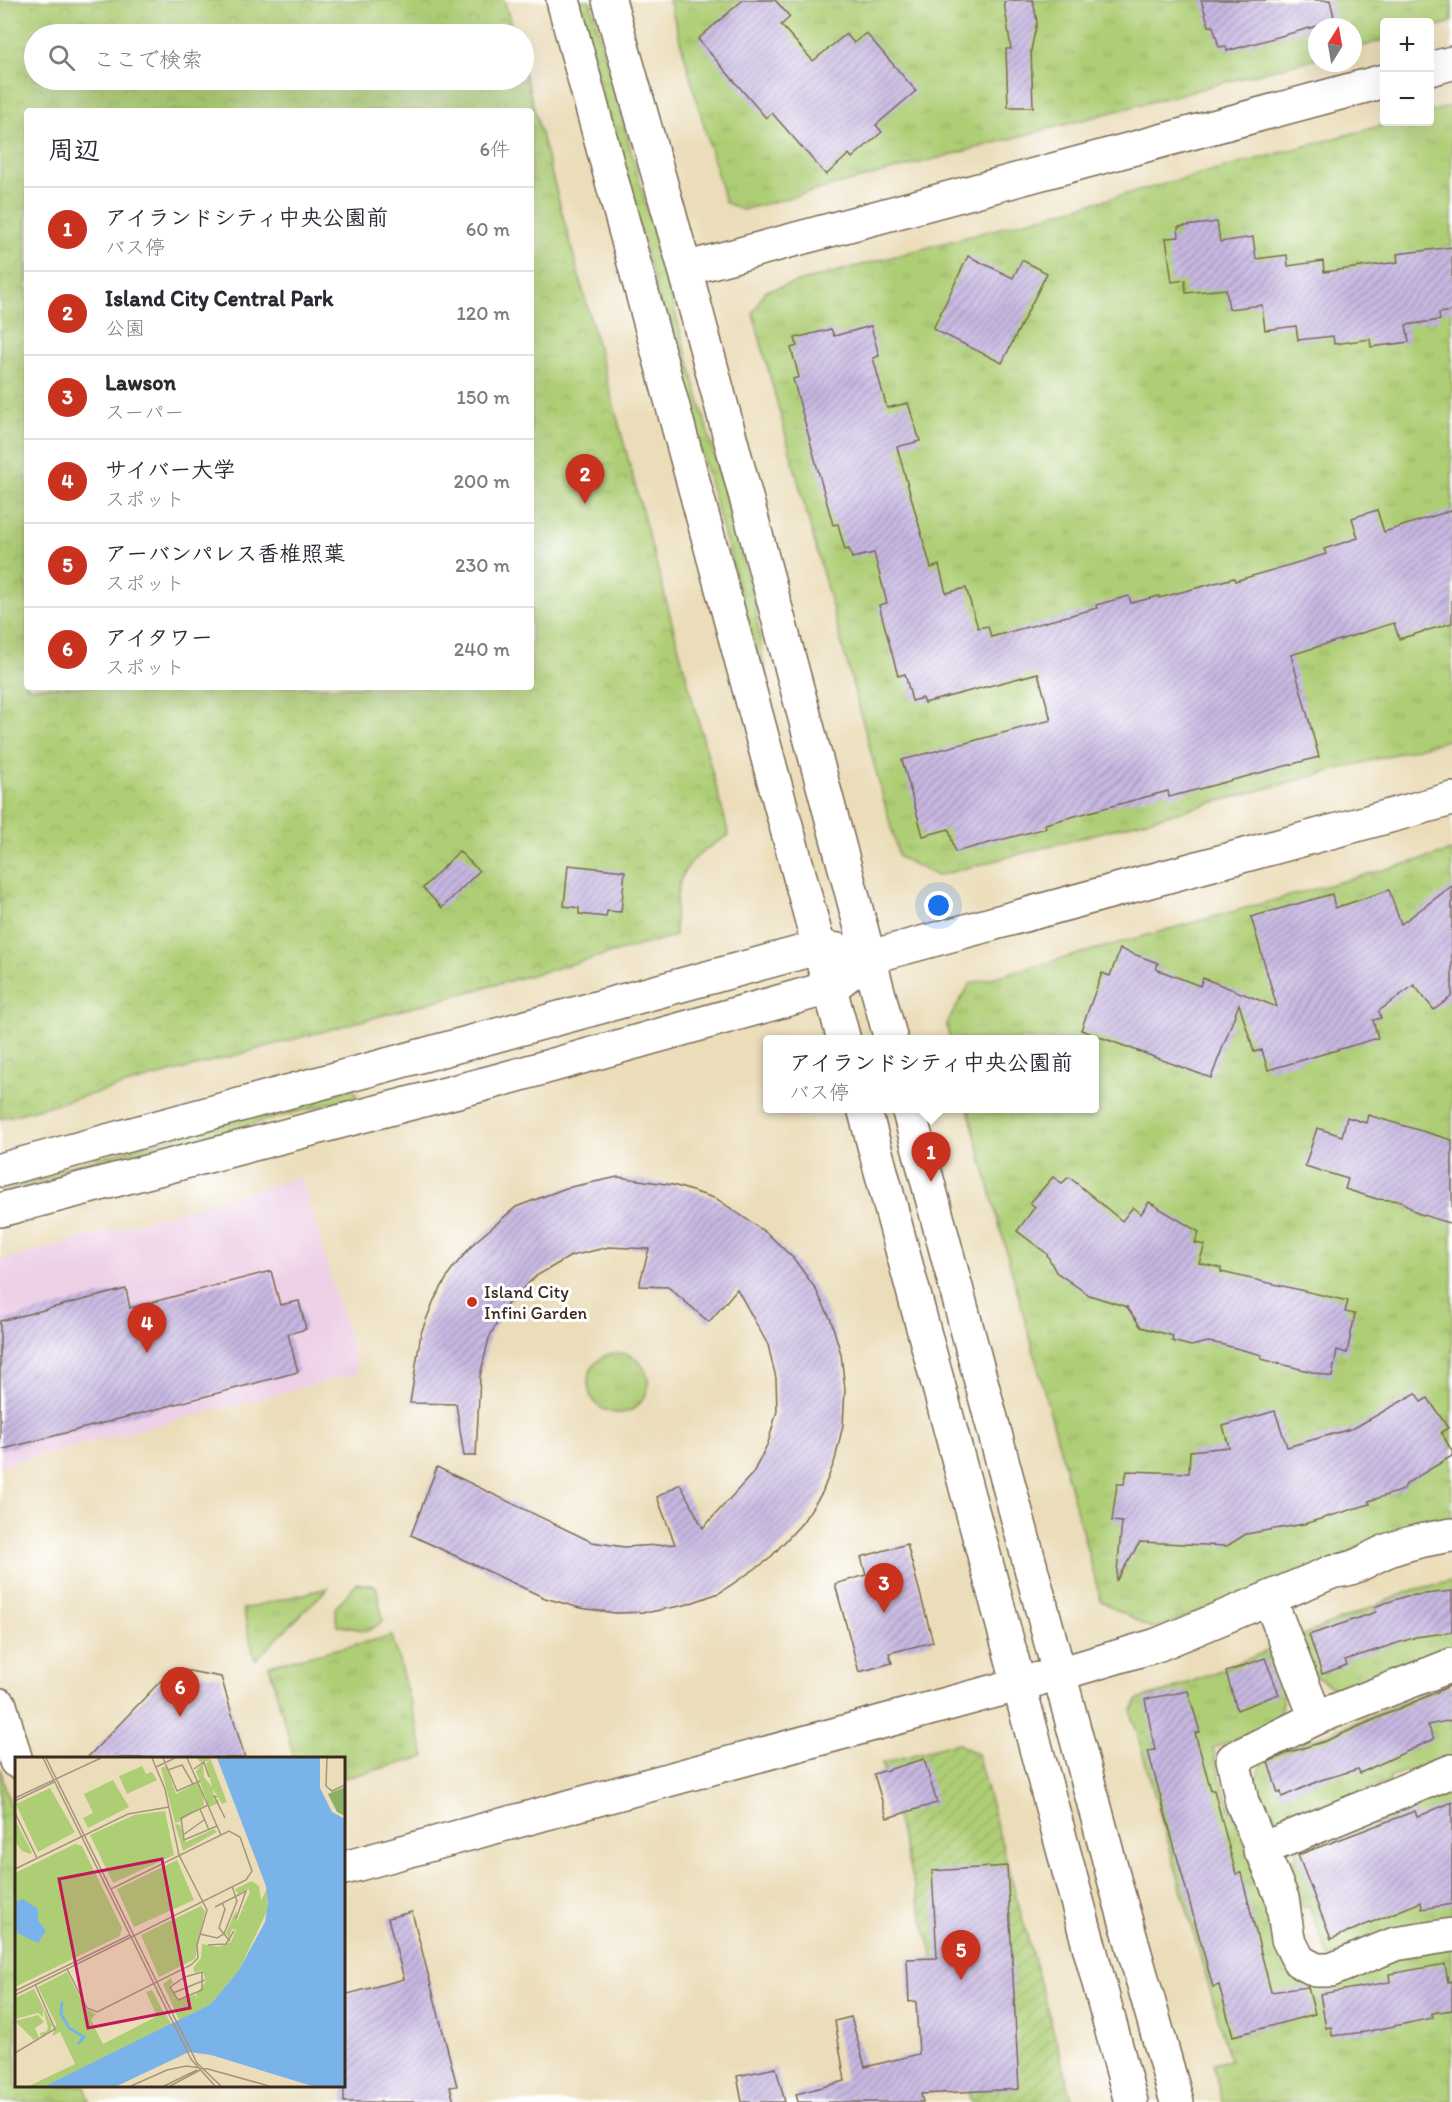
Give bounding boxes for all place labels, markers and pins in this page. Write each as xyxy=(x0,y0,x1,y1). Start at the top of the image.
pin: 2 xyxy=(566,454,604,504)
pin: 1 xyxy=(912,1132,950,1182)
place label: Island City Infini Garden xyxy=(484,1281,588,1324)
marker: Island City Infini Garden xyxy=(465,1295,479,1309)
pin: 4 xyxy=(128,1304,166,1353)
pin: 3 xyxy=(864,1564,904,1613)
pin: 6 xyxy=(160,1668,200,1717)
pin: 5 xyxy=(942,1930,980,1980)

